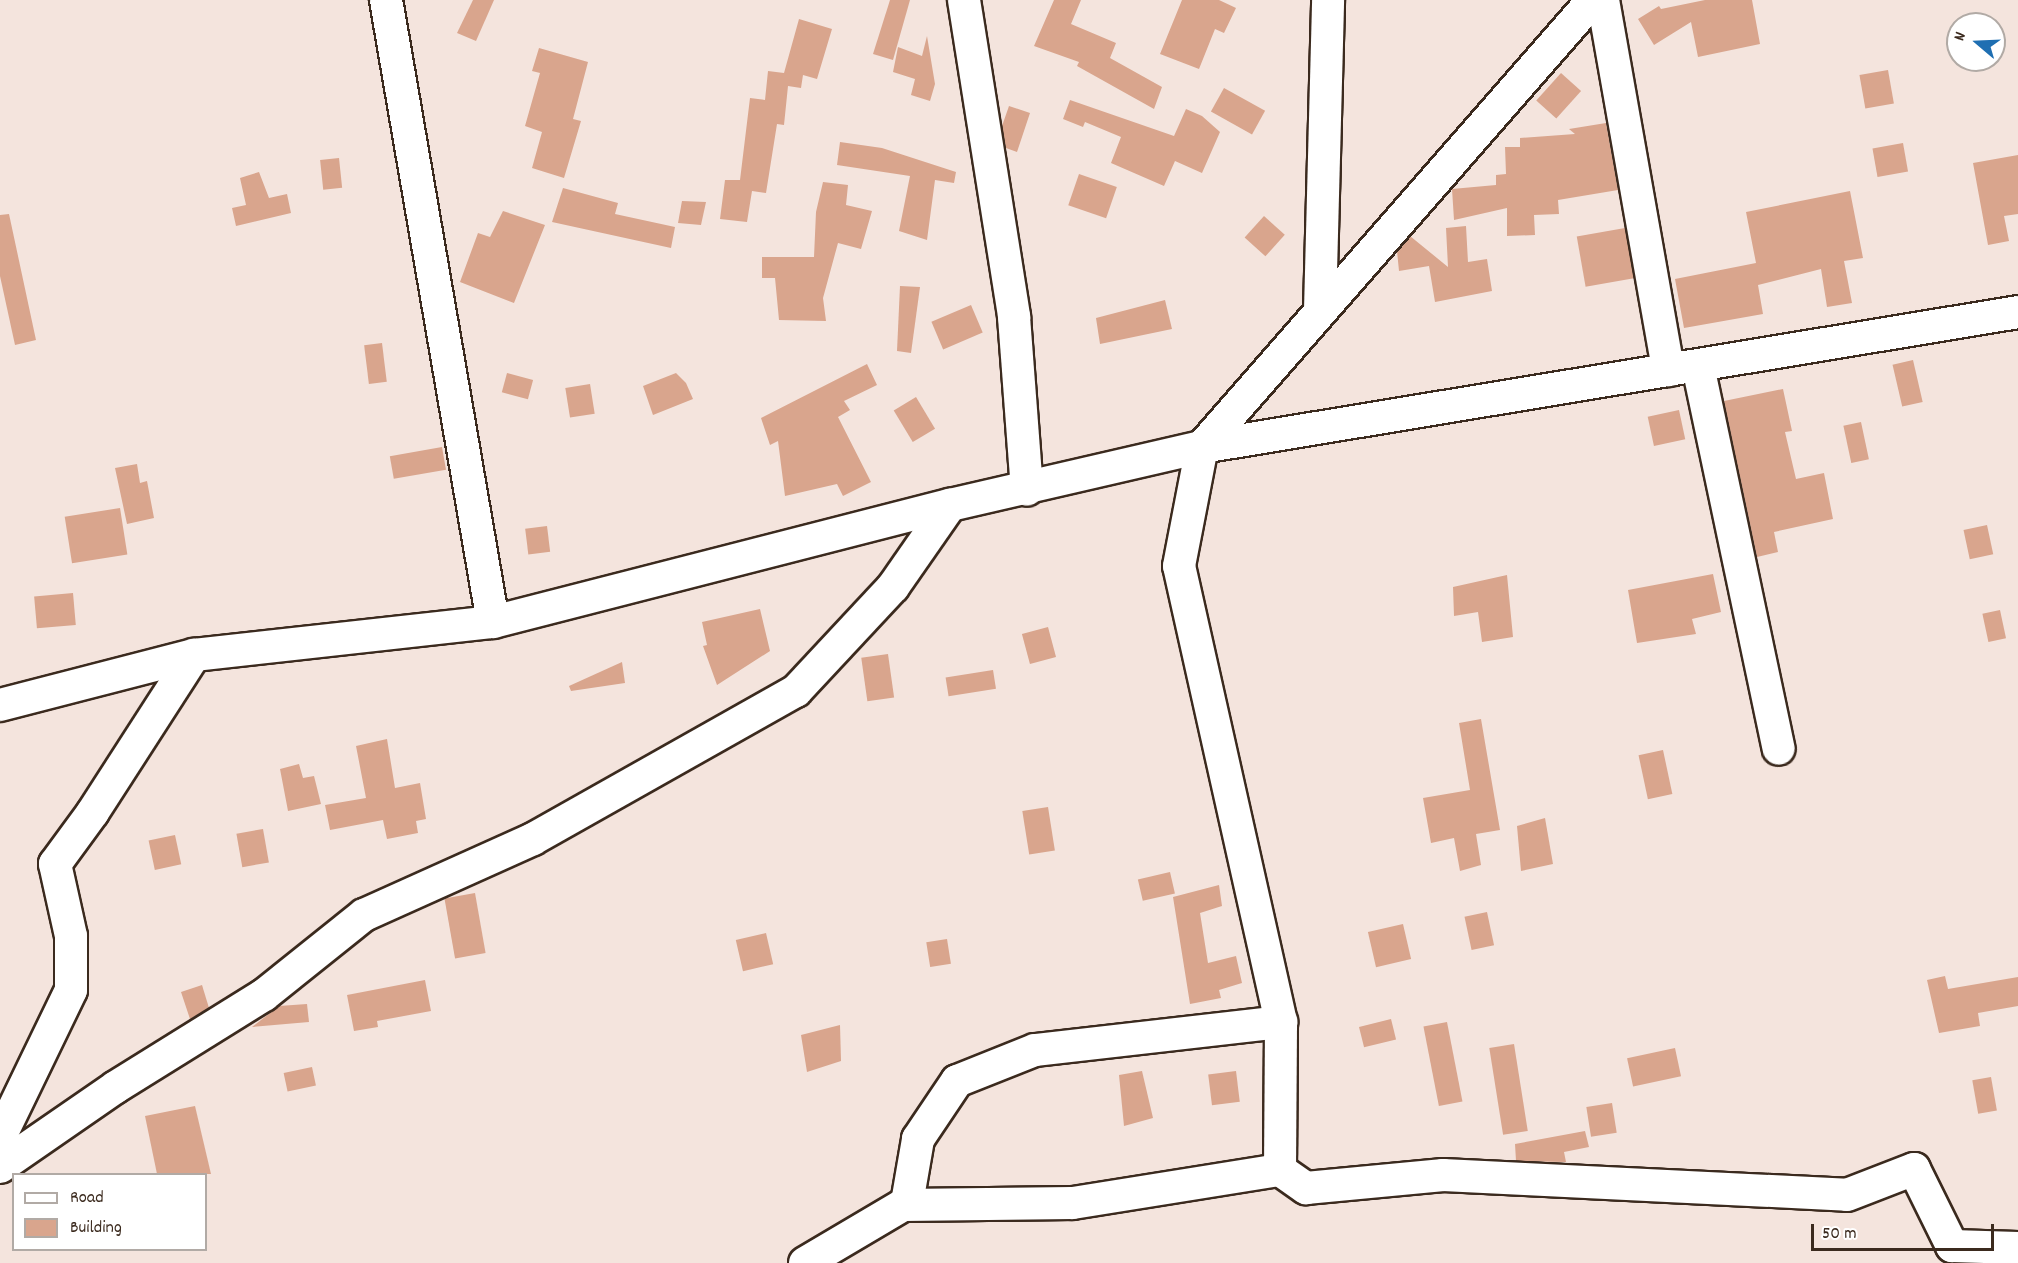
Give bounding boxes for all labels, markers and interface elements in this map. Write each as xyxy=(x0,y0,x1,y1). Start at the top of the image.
north arrow xyxy=(1946,12,2006,72)
text: N xyxy=(1948,29,1973,44)
legend xyxy=(12,1173,207,1251)
text: Road xyxy=(70,1186,104,1211)
scale bar xyxy=(1814,1212,1997,1250)
text: Building xyxy=(70,1216,122,1241)
text: 50 m xyxy=(1822,1222,1857,1247)

